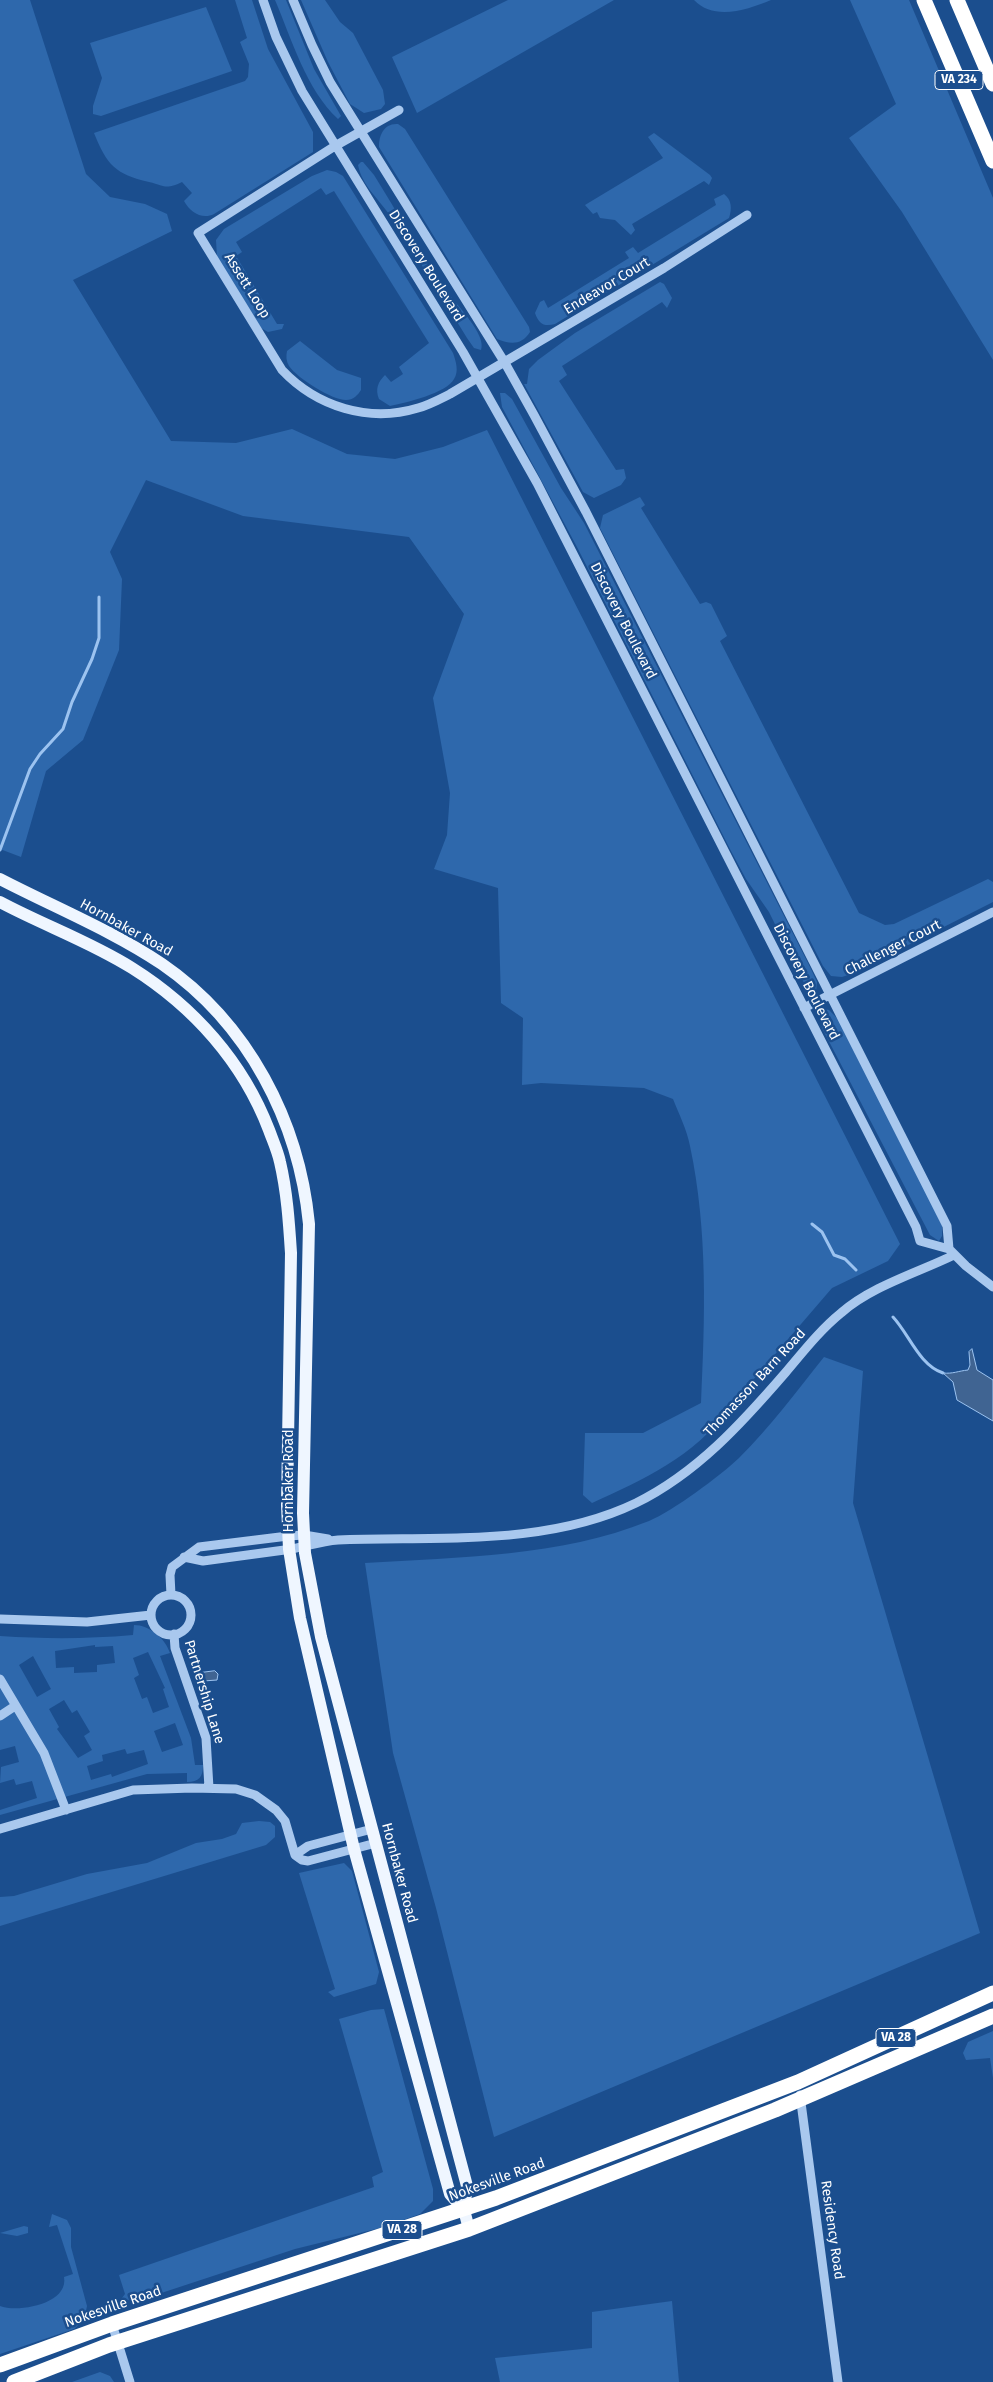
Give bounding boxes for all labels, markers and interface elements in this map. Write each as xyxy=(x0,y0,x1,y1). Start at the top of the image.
road number: VA 234 xyxy=(935,70,983,90)
street label: Discovery Boulevard xyxy=(385,207,467,325)
street label: Assett Loop xyxy=(220,250,274,322)
street label: Endeavor Court xyxy=(561,254,653,318)
street label: Discovery Boulevard xyxy=(586,560,660,682)
street label: Hornbaker Road xyxy=(77,896,175,960)
street label: Challenger Court xyxy=(842,917,944,979)
street label: Discovery Boulevard xyxy=(769,921,843,1043)
street label: Thomasson Barn Road xyxy=(700,1325,810,1441)
street label: Hornbaker Road xyxy=(281,1429,297,1533)
street label: Partnership Lane xyxy=(180,1638,228,1746)
street label: Hornbaker Road xyxy=(378,1821,420,1925)
road number: VA 28 xyxy=(876,2029,916,2048)
street label: Nokesville Road xyxy=(447,2155,547,2205)
street label: Residency Road xyxy=(817,2179,847,2281)
road number: VA 28 xyxy=(382,2220,422,2240)
street label: Nokesville Road xyxy=(62,2283,164,2331)

